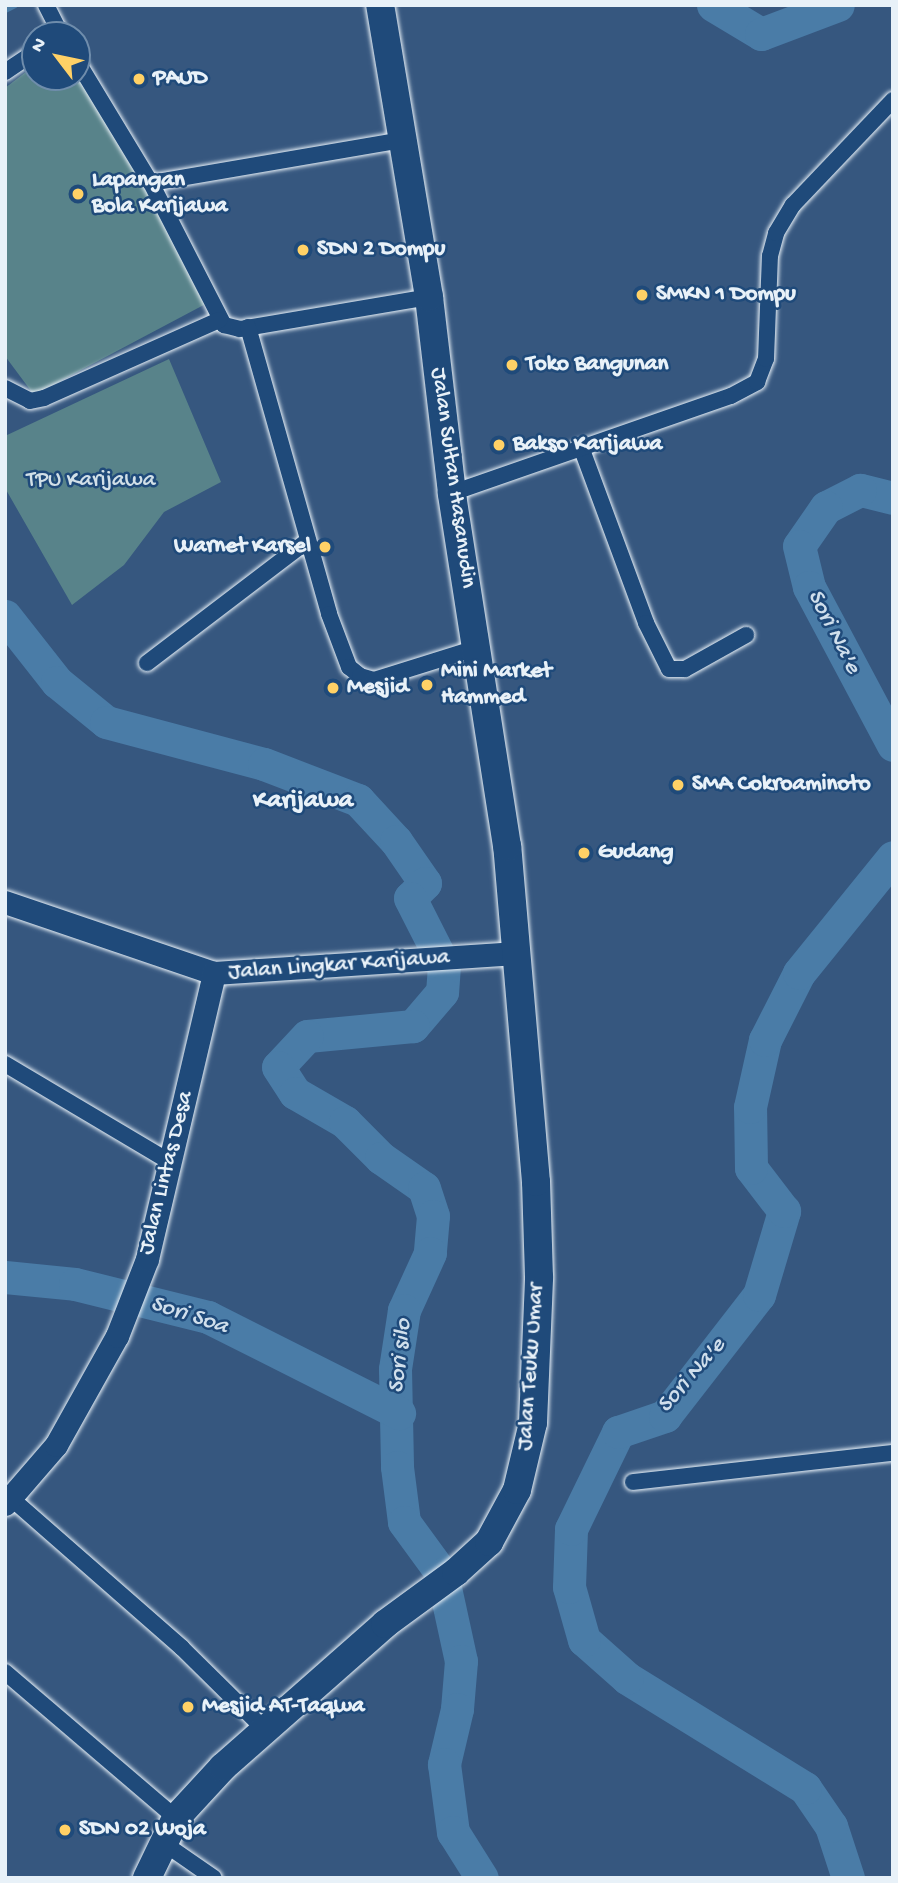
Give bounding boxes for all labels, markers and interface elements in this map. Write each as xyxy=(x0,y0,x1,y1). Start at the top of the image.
north arrow xyxy=(21,21,91,91)
text: N xyxy=(26,34,53,57)
place label: PAUD xyxy=(153,65,208,93)
marker: PAUD xyxy=(131,71,147,87)
place label: Lapangan Bola Karijawa xyxy=(92,167,228,221)
marker: Lapangan Bola Karijawa xyxy=(70,186,86,202)
place label: SDN 2 Dompu xyxy=(317,236,445,264)
marker: SDN 2 Dompu xyxy=(295,242,311,258)
place label: SMKN 1 Dompu xyxy=(656,281,796,309)
marker: SMKN 1 Dompu xyxy=(634,287,650,303)
place label: Toko Bangunan xyxy=(526,351,668,379)
marker: Toko Bangunan xyxy=(504,357,520,373)
street label: Jalan Sultan Hasanudin xyxy=(423,366,481,590)
place label: Bakso Karijawa xyxy=(513,431,662,459)
marker: Bakso Karijawa xyxy=(491,437,507,453)
park label: TPU Karijawa xyxy=(27,467,155,495)
place label: Warnet Karsel xyxy=(174,533,311,561)
marker: Warnet Karsel xyxy=(317,539,333,555)
water label: Sori Na'e xyxy=(800,585,866,679)
place label: Mini Market Hammed xyxy=(441,658,552,712)
place label: Mesjid xyxy=(347,674,408,702)
marker: Mini Market Hammed xyxy=(419,677,435,693)
marker: Mesjid xyxy=(325,680,341,696)
place label: SMA Cokroaminoto xyxy=(692,771,871,799)
marker: SMA Cokroaminoto xyxy=(670,777,686,793)
district label: Karijawa xyxy=(253,786,353,818)
place label: Gudang xyxy=(598,839,674,867)
marker: Gudang xyxy=(576,845,592,861)
street label: Jalan Lingkar Karijawa xyxy=(227,944,451,988)
street label: Jalan Lintas Desa xyxy=(133,1088,201,1258)
street label: Jalan Teuku Umar xyxy=(512,1282,552,1452)
water label: Sori Soa xyxy=(147,1290,231,1342)
water label: Sori silo xyxy=(383,1317,419,1395)
water label: Sori Na'e xyxy=(651,1332,733,1420)
place label: Mesjid AT-Taqwa xyxy=(202,1693,365,1721)
marker: Mesjid AT-Taqwa xyxy=(180,1699,196,1715)
place label: SDN 02 Woja xyxy=(79,1816,206,1844)
marker: SDN 02 Woja xyxy=(57,1822,73,1838)

